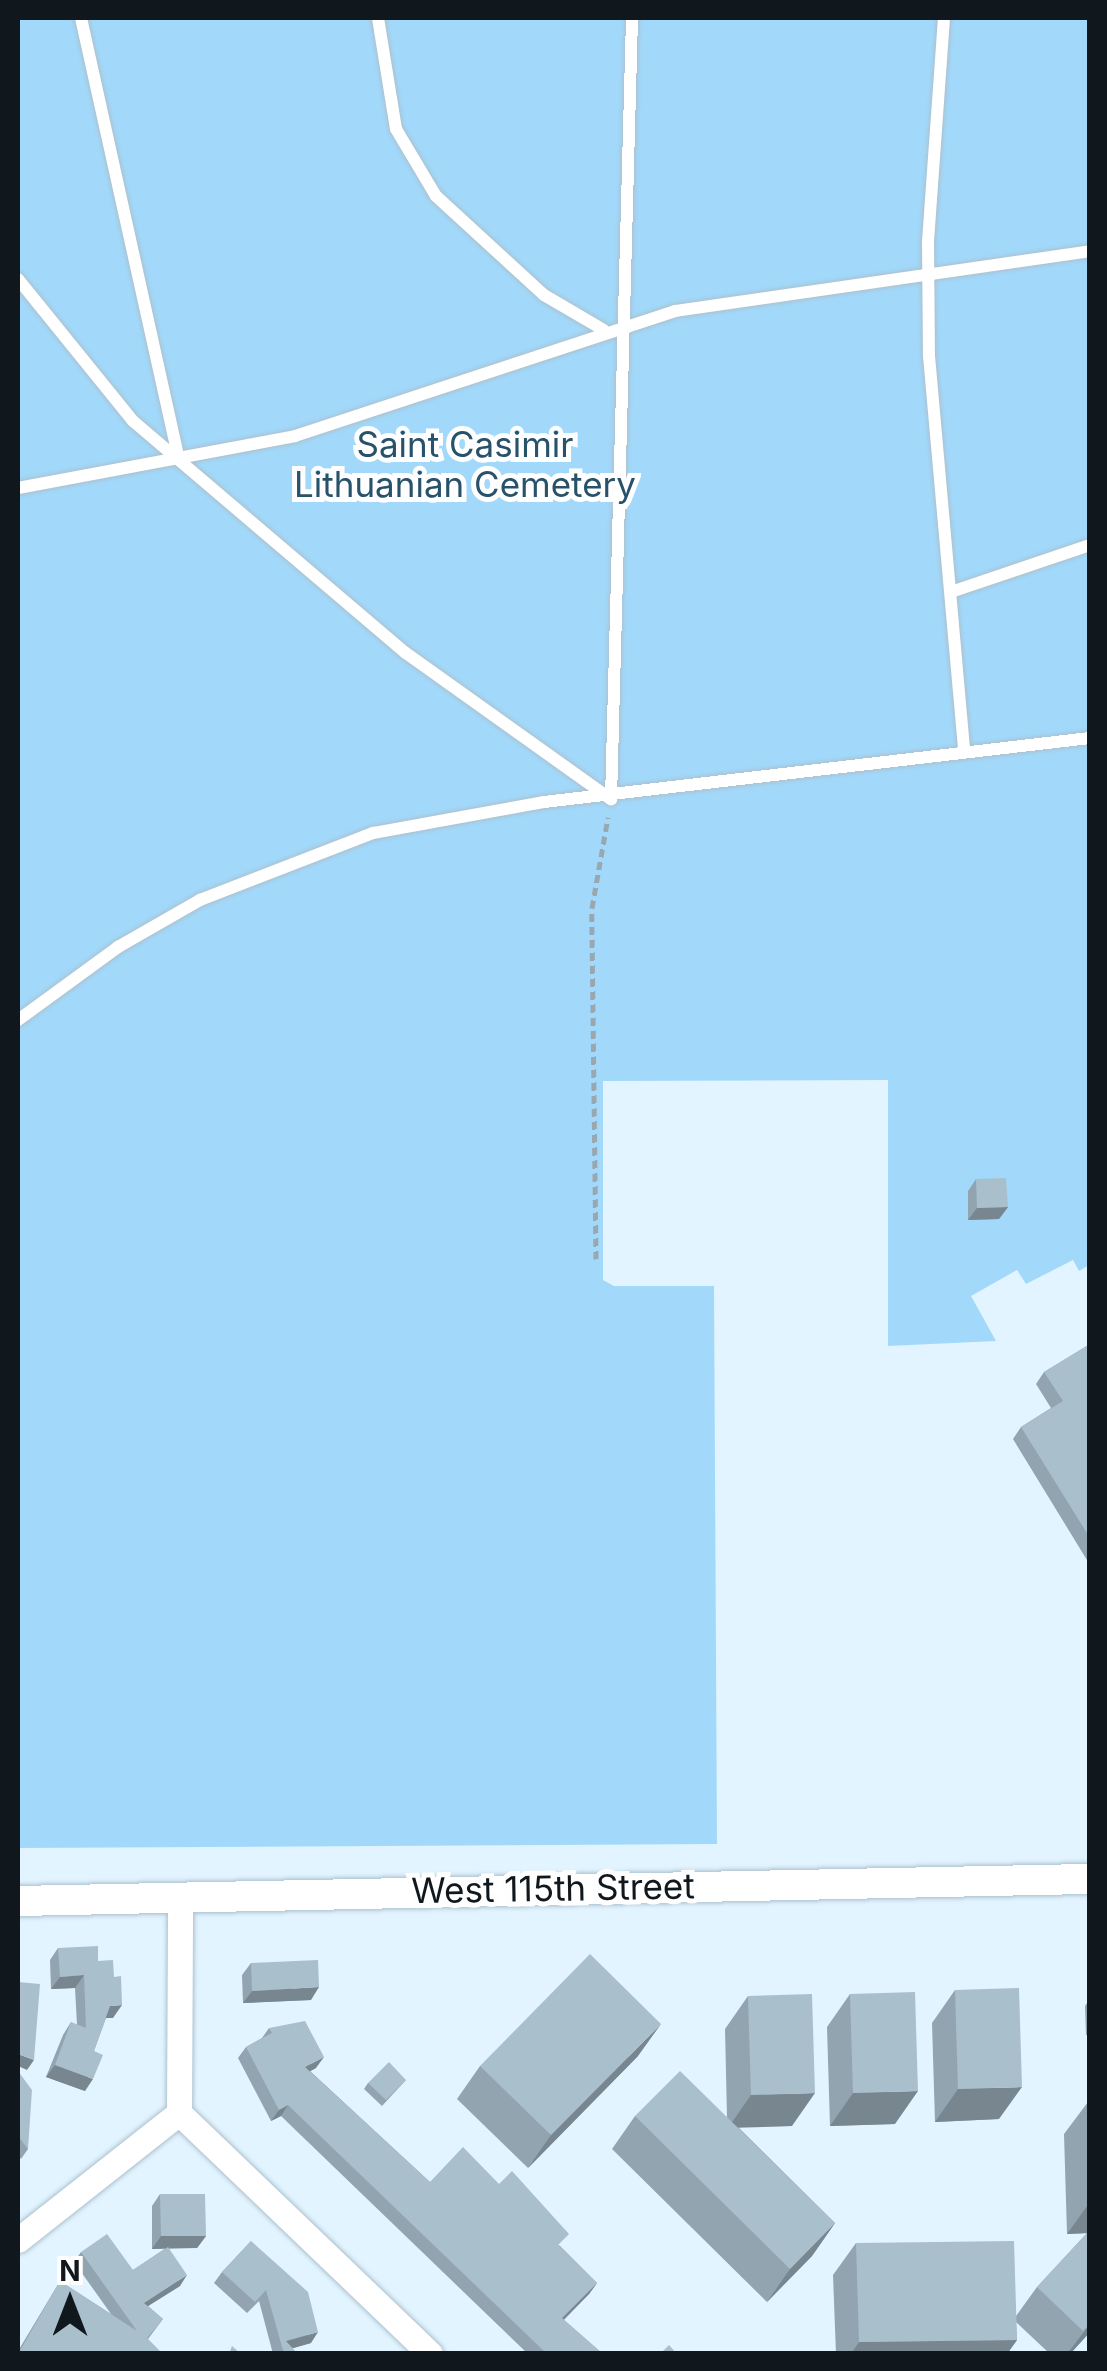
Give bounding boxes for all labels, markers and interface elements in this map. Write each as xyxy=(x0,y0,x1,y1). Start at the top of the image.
park label: Saint Casimir Lithuanian Cemetery xyxy=(294,423,636,505)
street label: West 115th Street xyxy=(411,1865,695,1911)
north arrow xyxy=(20,2251,120,2351)
text: N xyxy=(59,2254,81,2288)

